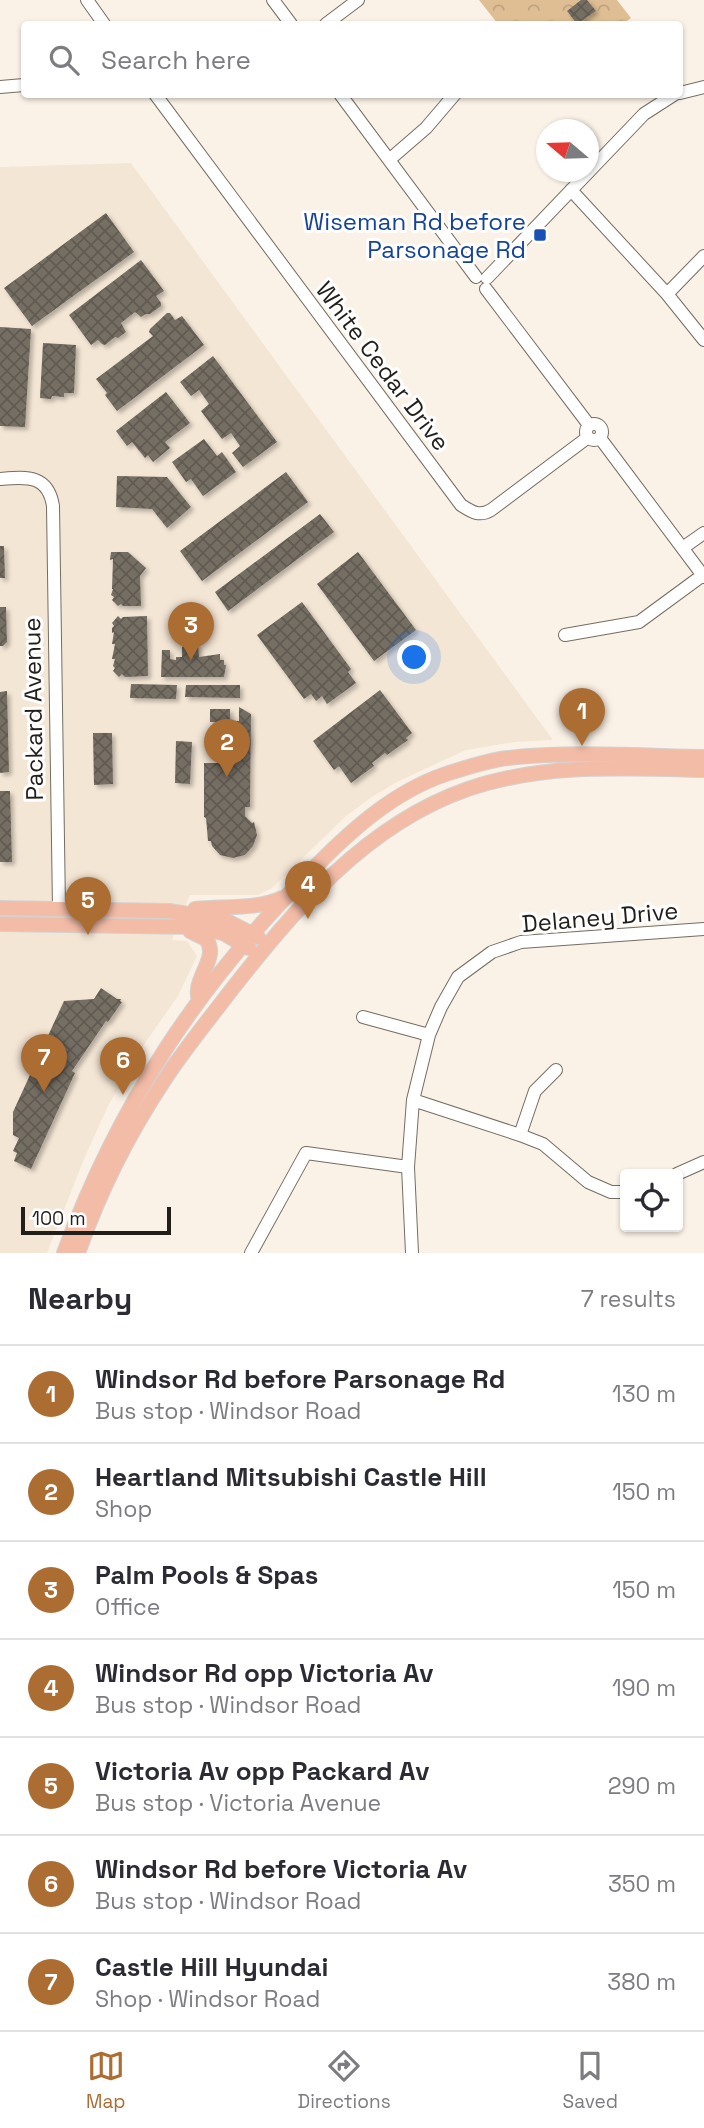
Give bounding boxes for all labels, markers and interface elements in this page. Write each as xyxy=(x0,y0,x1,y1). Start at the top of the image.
search box xyxy=(21,21,683,98)
icon: search xyxy=(45,41,83,79)
text: Search here xyxy=(101,43,251,77)
north arrow xyxy=(536,119,599,182)
place label: Wiseman Rd before Parsonage Rd xyxy=(303,206,526,265)
marker: Wiseman Rd before Parsonage Rd xyxy=(532,227,548,243)
street label: White Cedar Drive xyxy=(309,275,457,457)
pin: 3 xyxy=(168,602,214,660)
street label: Packard Avenue xyxy=(16,617,50,801)
your location xyxy=(397,640,431,674)
pin: 1 xyxy=(559,688,605,746)
pin: 2 xyxy=(204,719,250,777)
pin: 4 xyxy=(285,861,331,919)
pin: 5 xyxy=(65,877,111,935)
street label: Delaney Drive xyxy=(520,895,680,939)
pin: 7 xyxy=(21,1034,67,1092)
pin: 6 xyxy=(100,1037,146,1095)
map controls xyxy=(620,1169,683,1232)
button: locate xyxy=(620,1169,683,1232)
scale bar xyxy=(21,1204,172,1236)
text: 100 m xyxy=(32,1206,86,1231)
text: Nearby xyxy=(28,1279,132,1318)
text: 7 results xyxy=(581,1284,676,1314)
text: Windsor Rd before Parsonage Rd xyxy=(95,1362,505,1396)
text: 1 xyxy=(46,1379,56,1409)
text: 130 m xyxy=(612,1379,676,1409)
text: Bus stop · Windsor Road xyxy=(95,1396,361,1426)
text: Heartland Mitsubishi Castle Hill xyxy=(95,1460,487,1494)
text: 2 xyxy=(44,1477,58,1507)
text: 150 m xyxy=(612,1477,676,1507)
text: Shop xyxy=(95,1494,152,1524)
text: Palm Pools & Spas xyxy=(95,1558,318,1592)
text: 3 xyxy=(44,1575,58,1605)
text: 150 m xyxy=(612,1575,676,1605)
text: Office xyxy=(95,1592,160,1622)
text: Windsor Rd opp Victoria Av xyxy=(95,1656,433,1690)
text: 4 xyxy=(44,1673,58,1703)
text: 190 m xyxy=(612,1673,676,1703)
text: Bus stop · Windsor Road xyxy=(95,1690,361,1720)
text: Victoria Av opp Packard Av xyxy=(95,1754,429,1788)
text: 5 xyxy=(44,1771,58,1801)
text: 290 m xyxy=(608,1771,676,1801)
text: Bus stop · Victoria Avenue xyxy=(95,1788,381,1818)
text: Windsor Rd before Victoria Av xyxy=(95,1852,467,1886)
text: 6 xyxy=(44,1869,58,1899)
text: 350 m xyxy=(608,1869,676,1899)
text: Bus stop · Windsor Road xyxy=(95,1886,361,1916)
text: Castle Hill Hyundai xyxy=(95,1950,328,1984)
text: 7 xyxy=(45,1967,57,1997)
text: 380 m xyxy=(607,1967,676,1997)
text: Shop · Windsor Road xyxy=(95,1984,320,2014)
tab: Map xyxy=(86,2047,126,2114)
tab: Directions xyxy=(298,2047,391,2114)
tab: Saved xyxy=(563,2047,618,2114)

